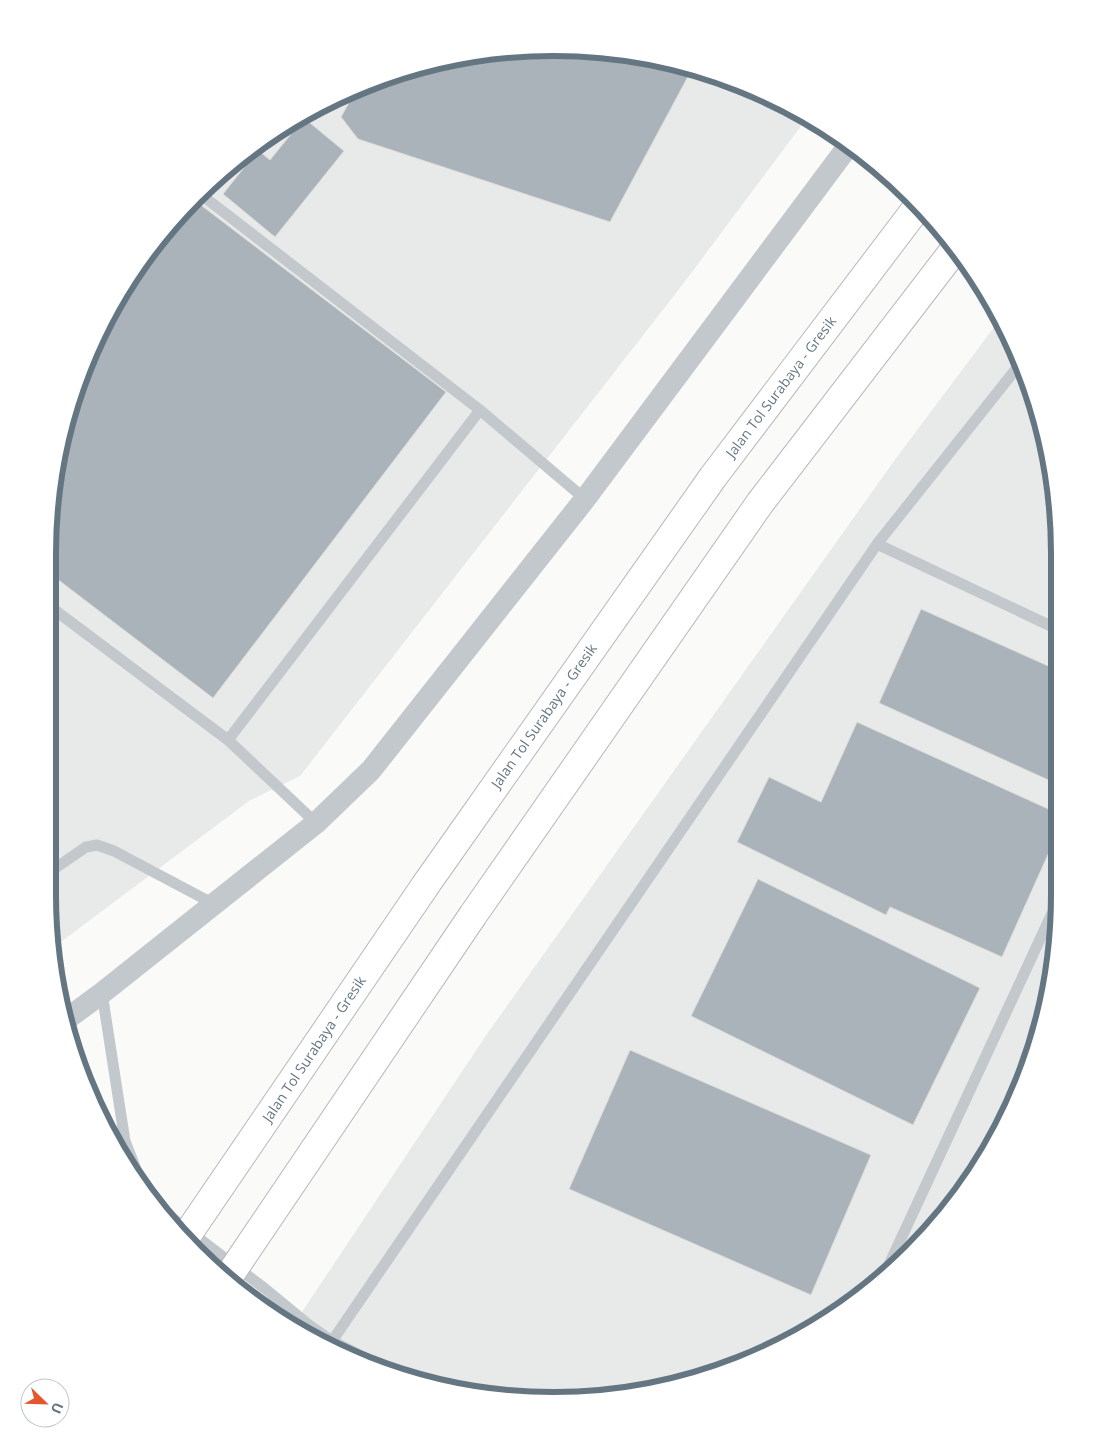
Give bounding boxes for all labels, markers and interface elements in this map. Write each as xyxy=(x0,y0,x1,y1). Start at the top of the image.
street label: Jalan Tol Surabaya - Gresik xyxy=(720,312,840,463)
street label: Jalan Tol Surabaya - Gresik xyxy=(485,639,601,793)
street label: Jalan Tol Surabaya - Gresik xyxy=(256,971,370,1127)
north arrow xyxy=(20,1378,70,1428)
text: U xyxy=(47,1400,68,1417)

